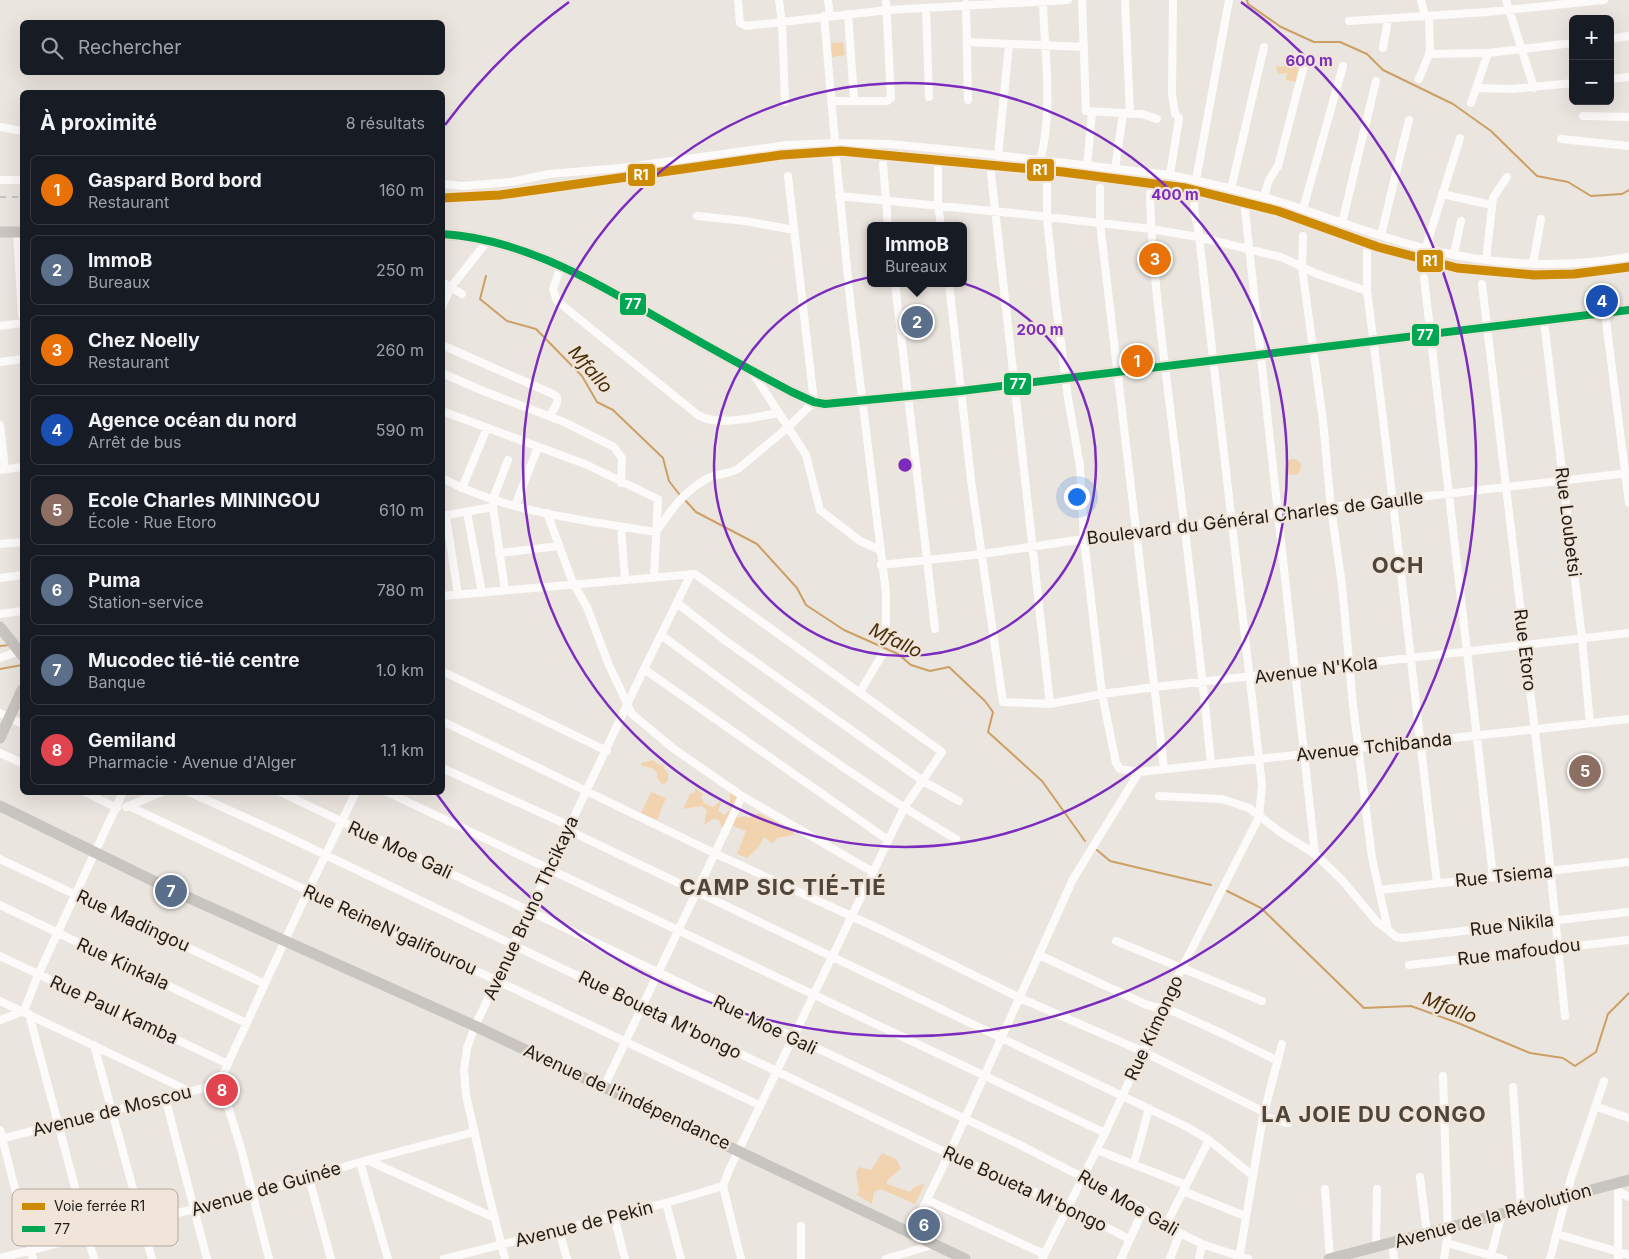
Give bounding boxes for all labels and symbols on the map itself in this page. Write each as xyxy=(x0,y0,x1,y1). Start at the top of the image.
text: 600 m xyxy=(1285,51,1333,70)
line badge: R1 xyxy=(1026,158,1055,182)
text: R1 xyxy=(1032,161,1048,178)
line badge: R1 xyxy=(627,163,656,187)
text: R1 xyxy=(633,166,649,183)
text: 400 m xyxy=(1151,185,1199,204)
pin: 3 xyxy=(1139,240,1171,278)
line badge: R1 xyxy=(1416,249,1444,273)
text: R1 xyxy=(1422,252,1438,269)
pin: 4 xyxy=(1586,282,1618,320)
line badge: 77 xyxy=(619,292,647,316)
text: 77 xyxy=(625,295,641,312)
pin: 2 xyxy=(901,303,933,341)
text: 200 m xyxy=(1017,320,1063,339)
line badge: 77 xyxy=(1411,323,1440,347)
text: 77 xyxy=(1417,326,1433,343)
water label: Mfallo xyxy=(564,341,618,398)
pin: 1 xyxy=(1121,342,1153,380)
line badge: 77 xyxy=(1003,372,1032,396)
text: 77 xyxy=(1010,375,1026,392)
centre of rings xyxy=(896,456,914,474)
street label: Rue Loubetsi xyxy=(1551,466,1586,578)
your location xyxy=(1064,484,1090,510)
street label: Boulevard du Général Charles de Gaulle xyxy=(1085,486,1424,549)
district label: OCH xyxy=(1372,552,1424,578)
street label: Rue Etoro xyxy=(1510,608,1541,692)
water label: Mfallo xyxy=(866,618,926,663)
street label: Avenue N'Kola xyxy=(1253,652,1379,687)
street label: Avenue Tchibanda xyxy=(1295,728,1453,765)
pin: 5 xyxy=(1569,752,1601,790)
street label: Avenue Bruno Thcikaya xyxy=(479,812,582,1003)
street label: Rue Moe Gali xyxy=(345,816,456,883)
street label: Rue Tsiema xyxy=(1454,860,1554,891)
pin: 7 xyxy=(155,872,187,910)
district label: CAMP SIC TIÉ-TIÉ xyxy=(679,874,887,900)
street label: Rue ReineN'galifourou xyxy=(300,880,480,979)
street label: Rue Madingou xyxy=(73,885,193,956)
street label: Rue Nikila xyxy=(1469,909,1555,940)
street label: Rue Kinkala xyxy=(74,933,173,994)
street label: Rue mafoudou xyxy=(1456,934,1582,969)
street label: Rue Boueta M'bongo xyxy=(575,966,745,1063)
street label: Rue Paul Kamba xyxy=(47,971,182,1048)
street label: Rue Kimongo xyxy=(1120,972,1187,1084)
water label: Mfallo xyxy=(1420,987,1480,1028)
street label: Rue Moe Gali xyxy=(710,990,820,1059)
street label: Avenue de l'indépendance xyxy=(520,1039,734,1154)
pin: 8 xyxy=(206,1071,238,1109)
street label: Avenue de Moscou xyxy=(30,1081,194,1140)
district label: LA JOIE DU CONGO xyxy=(1261,1101,1487,1127)
street label: Rue Boueta M'bongo xyxy=(940,1141,1111,1236)
street label: Avenue de Guinée xyxy=(189,1157,343,1220)
street label: Rue Moe Gali xyxy=(1074,1165,1182,1240)
street label: Avenue de la Révolution xyxy=(1392,1179,1594,1252)
legend xyxy=(12,1189,178,1246)
street label: Avenue de Pekin xyxy=(513,1196,655,1251)
text: Voie ferrée R1 xyxy=(54,1197,145,1214)
pin: 6 xyxy=(908,1206,940,1244)
text: 77 xyxy=(54,1220,70,1237)

